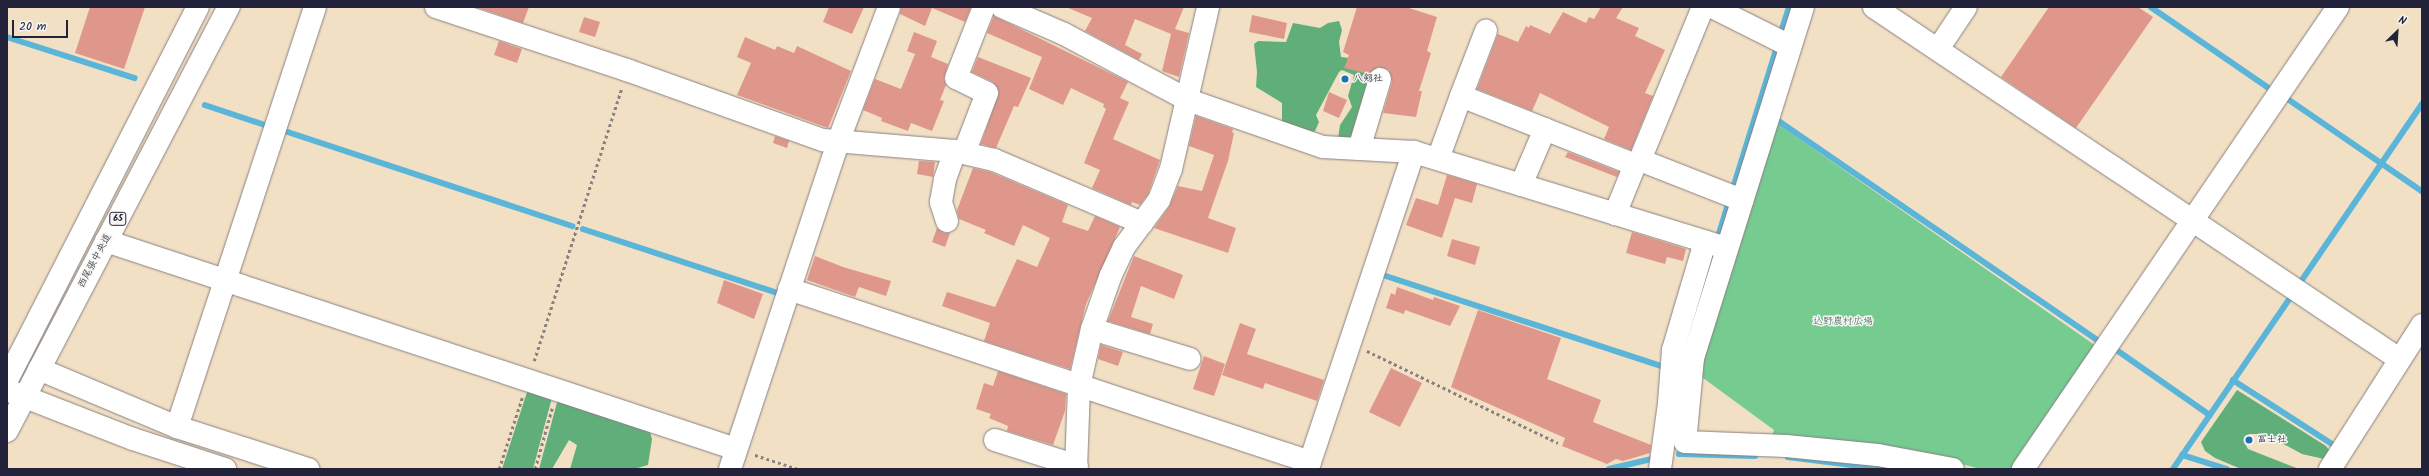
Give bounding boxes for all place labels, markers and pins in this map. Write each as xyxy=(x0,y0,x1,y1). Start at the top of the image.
place label: 八剱社 xyxy=(1353,73,1383,85)
marker: 八剱社 xyxy=(1340,74,1350,84)
place label: 冨士社 xyxy=(2257,434,2287,446)
marker: 冨士社 xyxy=(2244,435,2254,445)

